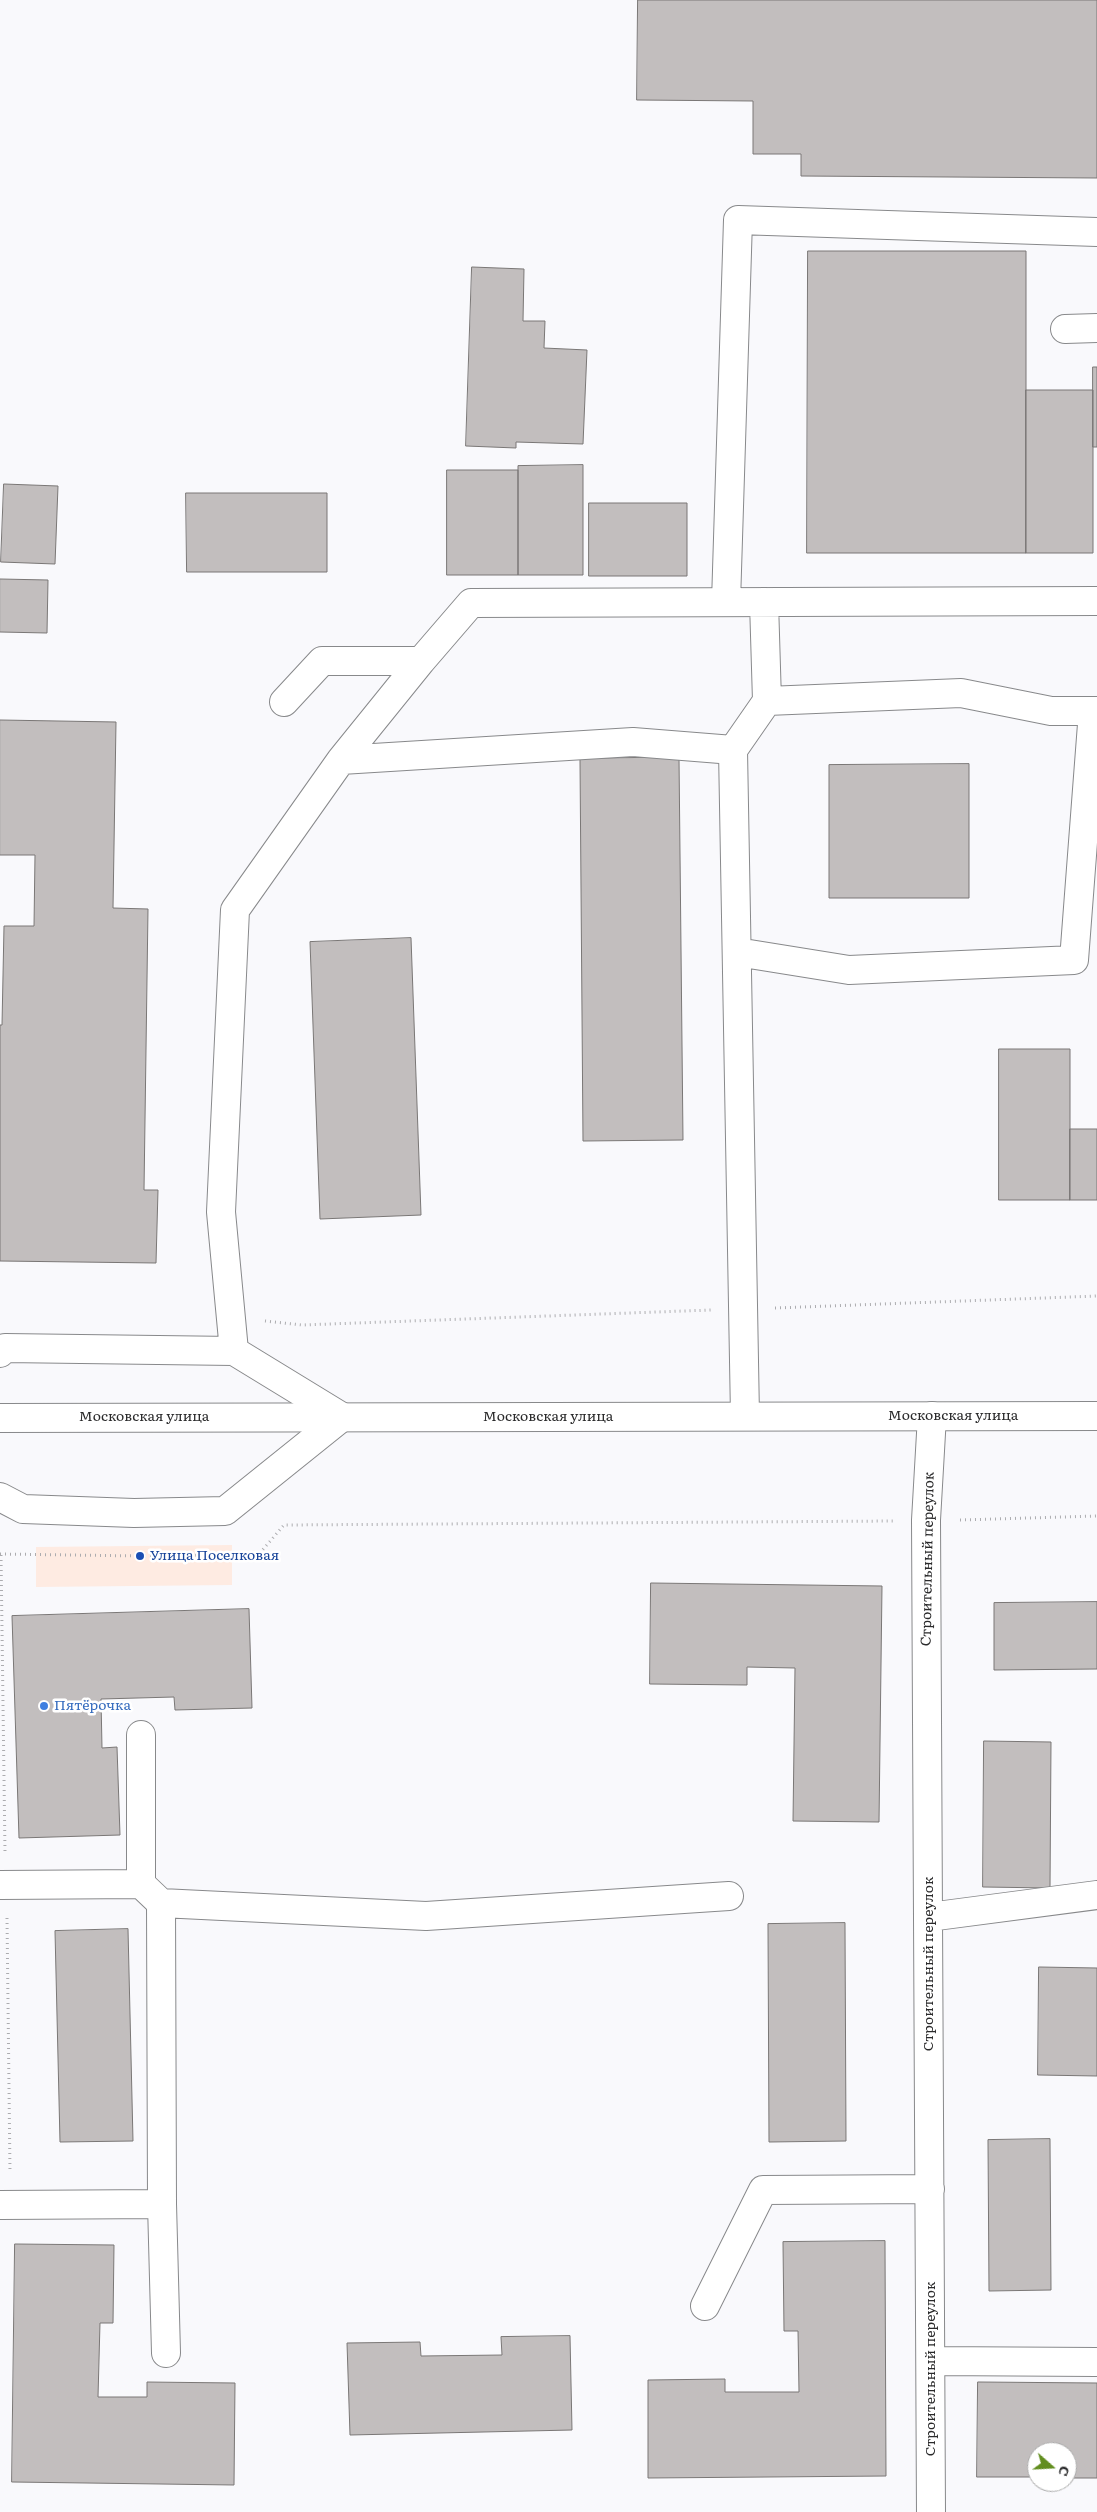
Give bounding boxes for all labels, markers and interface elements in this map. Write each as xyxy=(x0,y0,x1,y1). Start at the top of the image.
street label: Московская улица xyxy=(888,1408,1018,1424)
street label: Московская улица xyxy=(79,1409,209,1425)
street label: Московская улица xyxy=(483,1409,613,1425)
street label: Строительный переулок xyxy=(918,1472,938,1646)
place label: Улица Поселковая xyxy=(150,1548,279,1564)
marker: Улица Поселковая xyxy=(134,1550,146,1562)
place label: Пятёрочка xyxy=(54,1698,131,1714)
marker: Пятёрочка xyxy=(38,1700,50,1712)
street label: Строительный переулок xyxy=(921,1877,937,2051)
street label: Строительный переулок xyxy=(923,2282,939,2456)
north arrow xyxy=(1027,2442,1077,2492)
text: С xyxy=(1054,2464,1076,2480)

